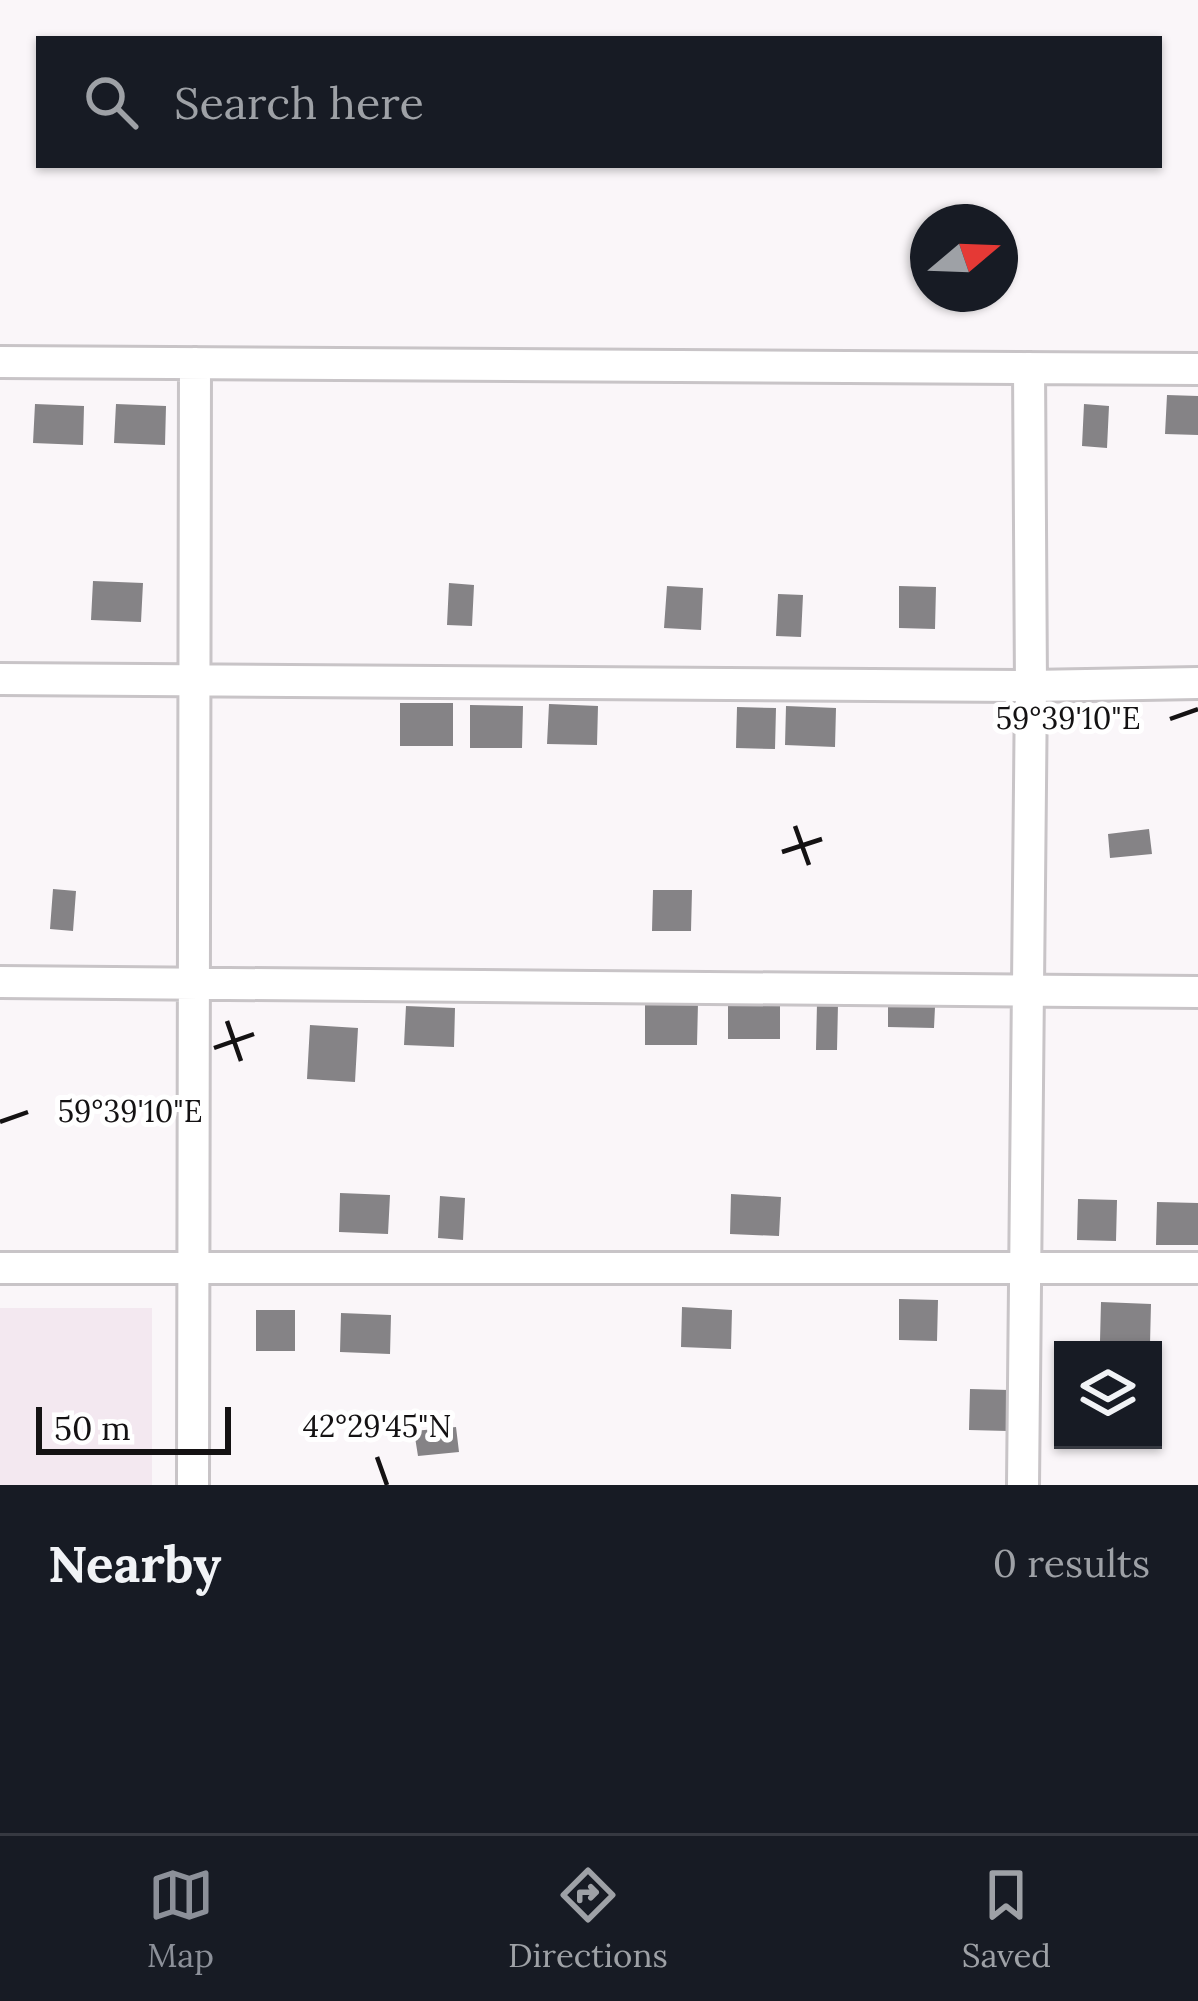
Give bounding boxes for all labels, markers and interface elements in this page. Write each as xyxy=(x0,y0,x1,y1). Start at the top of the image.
search box xyxy=(36,36,1162,168)
icon: search xyxy=(78,69,144,135)
text: Search here xyxy=(174,74,424,131)
north arrow xyxy=(910,204,1018,312)
text: 59°39'10"E xyxy=(996,699,1140,737)
text: 59°39'10"E xyxy=(58,1092,202,1130)
map controls xyxy=(1054,1341,1162,1449)
button: layers xyxy=(1054,1341,1162,1449)
scale bar xyxy=(36,1401,231,1454)
text: 50 m xyxy=(54,1407,131,1449)
text: 42°29'45"N xyxy=(303,1407,451,1445)
text: Nearby xyxy=(48,1531,221,1596)
text: 0 results xyxy=(993,1538,1150,1588)
tab: Map xyxy=(147,1862,214,1976)
tab: Directions xyxy=(508,1862,668,1976)
tab: Saved xyxy=(962,1862,1051,1976)

